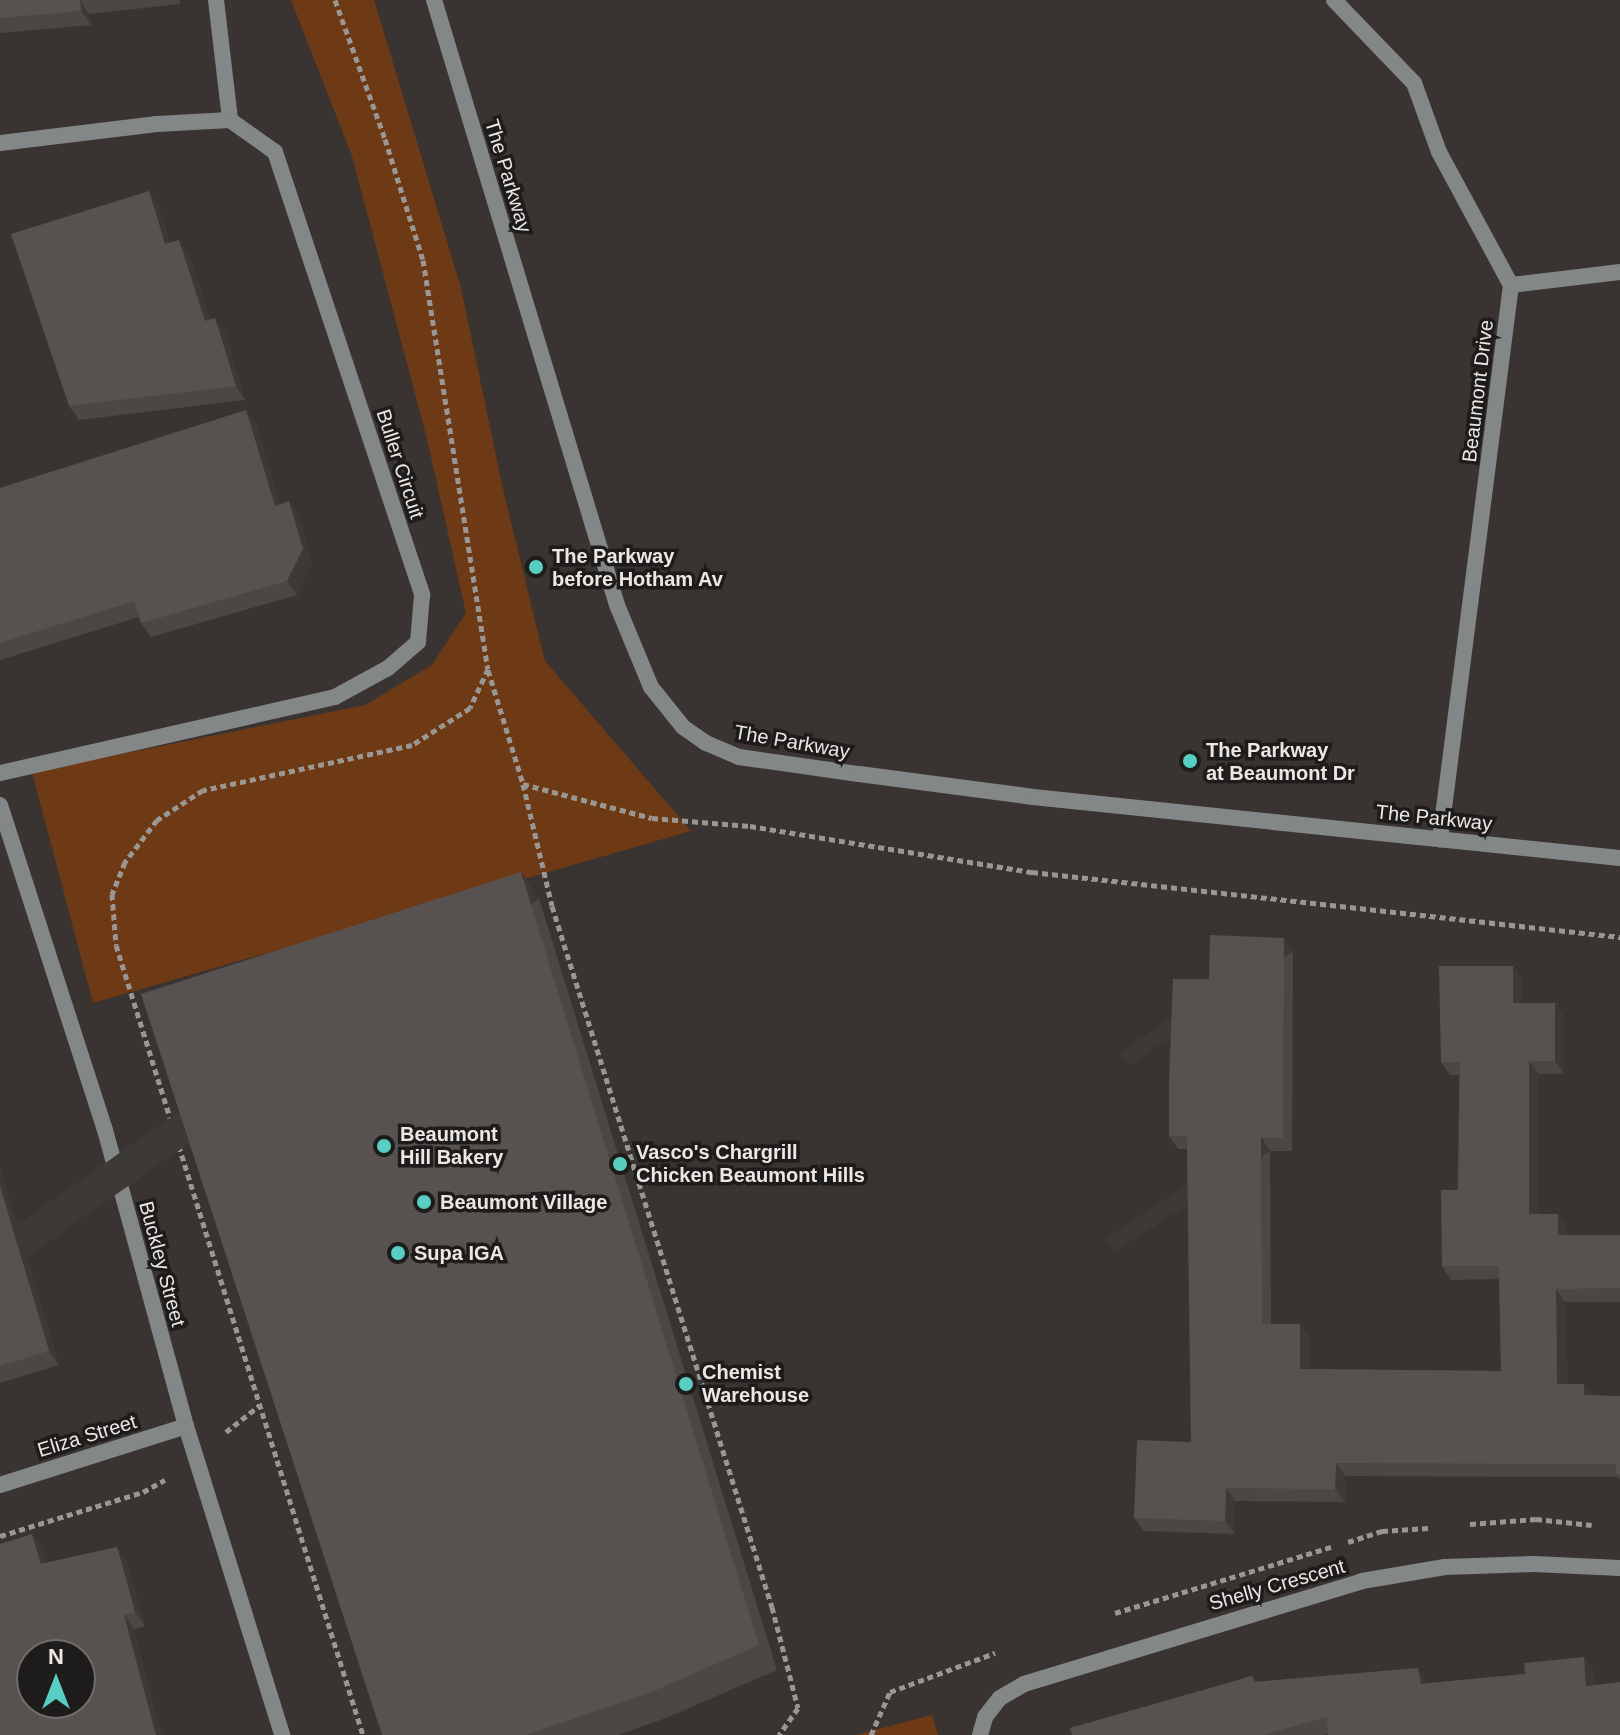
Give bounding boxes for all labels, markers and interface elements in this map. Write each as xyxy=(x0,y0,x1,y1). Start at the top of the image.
street label: The Parkway xyxy=(479,117,537,235)
street label: Beaumont Drive xyxy=(1457,318,1499,464)
street label: Buller Circuit xyxy=(371,406,429,522)
place label: The Parkway before Hotham Av xyxy=(552,544,724,591)
marker: The Parkway before Hotham Av xyxy=(527,558,545,576)
street label: The Parkway xyxy=(732,720,852,764)
place label: The Parkway at Beaumont Dr xyxy=(1206,738,1355,785)
marker: The Parkway at Beaumont Dr xyxy=(1181,752,1199,770)
street label: The Parkway xyxy=(1375,800,1493,836)
place label: Beaumont Hill Bakery xyxy=(400,1122,503,1169)
marker: Beaumont Hill Bakery xyxy=(375,1137,393,1155)
place label: Vasco's Chargrill Chicken Beaumont Hills xyxy=(636,1140,865,1187)
marker: Vasco's Chargrill Chicken Beaumont Hills xyxy=(611,1155,629,1173)
place label: Beaumont Village xyxy=(440,1190,607,1214)
marker: Beaumont Village xyxy=(415,1193,433,1211)
street label: Buckley Street xyxy=(134,1199,190,1329)
place label: Supa IGA xyxy=(414,1241,504,1265)
marker: Supa IGA xyxy=(389,1244,407,1262)
place label: Chemist Warehouse xyxy=(702,1360,809,1407)
marker: Chemist Warehouse xyxy=(677,1375,695,1393)
street label: Eliza Street xyxy=(35,1410,139,1462)
street label: Shelly Crescent xyxy=(1206,1554,1348,1616)
north arrow xyxy=(16,1639,96,1719)
text: N xyxy=(48,1644,64,1669)

